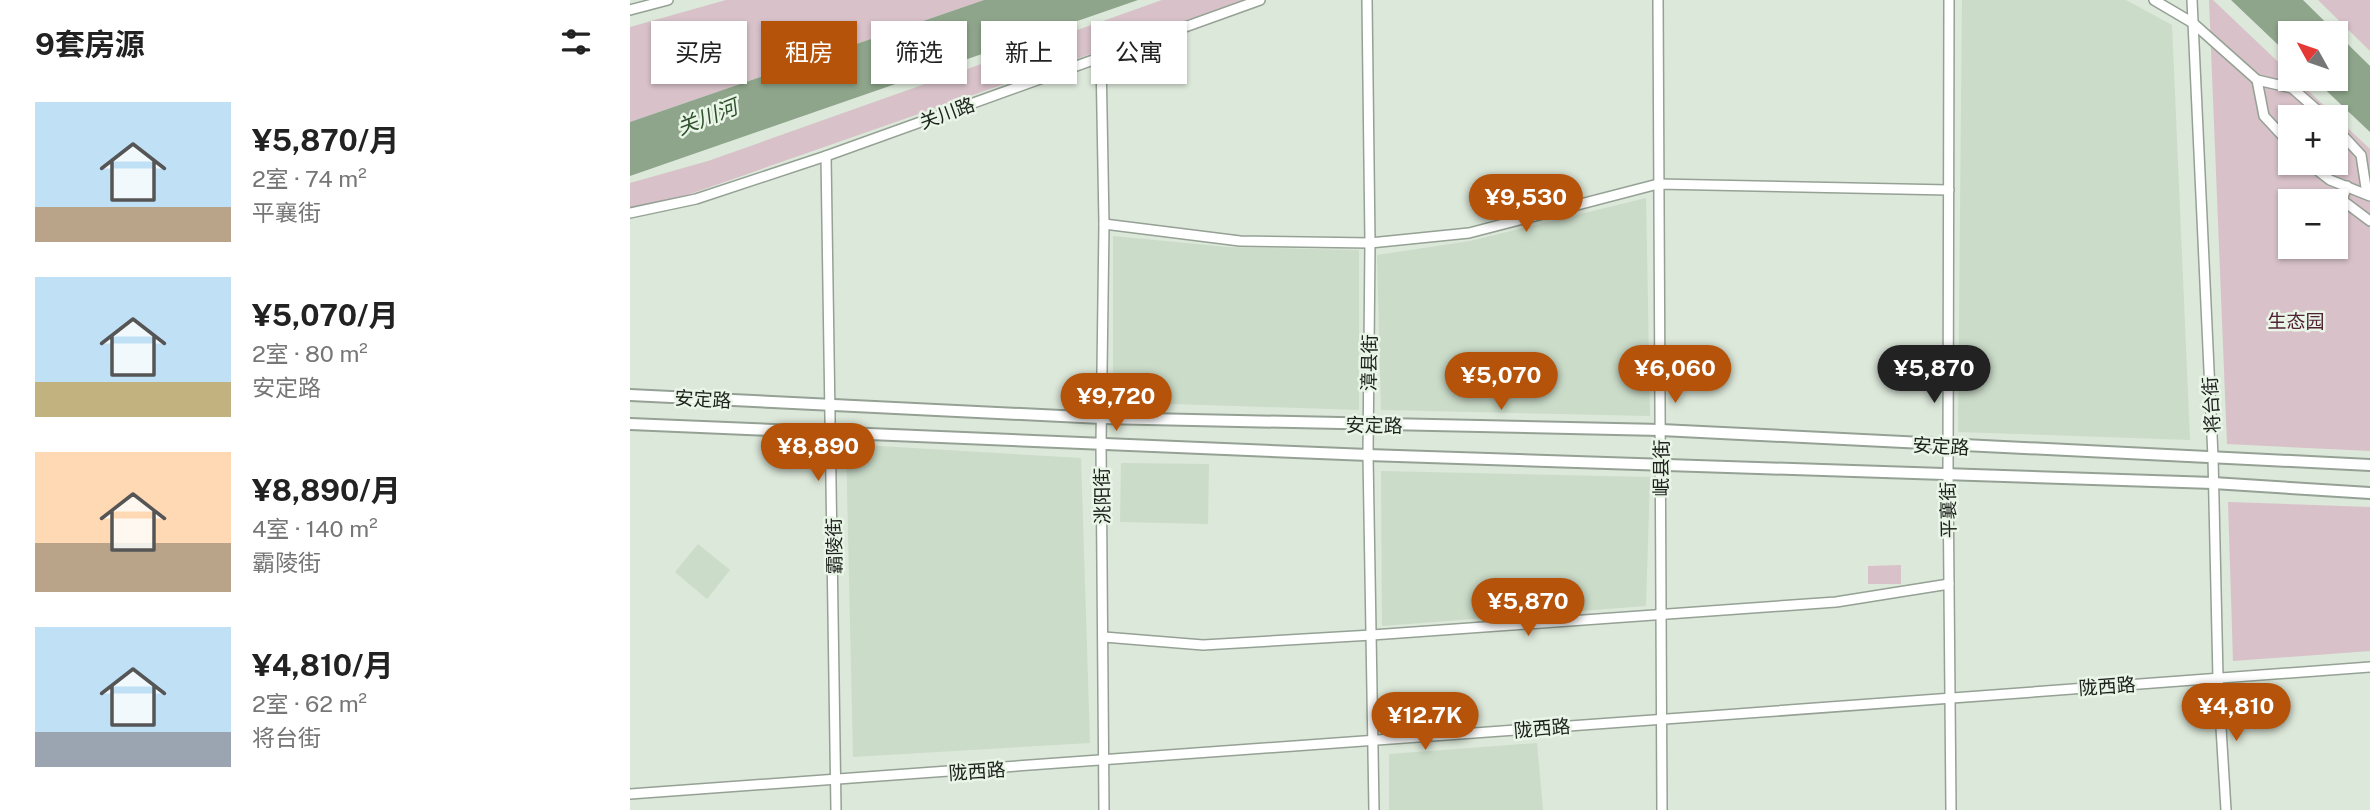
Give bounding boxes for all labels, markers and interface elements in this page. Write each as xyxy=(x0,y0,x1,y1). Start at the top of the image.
chip: 买房 xyxy=(651,21,747,84)
chip: 租房 xyxy=(761,21,857,84)
chip: 筛选 xyxy=(871,21,967,84)
chip: 新上 xyxy=(981,21,1077,84)
chip: 公寓 xyxy=(1091,21,1187,84)
north arrow xyxy=(2278,21,2348,91)
map controls xyxy=(2278,21,2348,259)
icon: filters xyxy=(557,23,595,61)
text: 9套房源 xyxy=(35,26,145,62)
water label: 关川河 xyxy=(673,93,745,140)
street label: 关川路 xyxy=(916,93,978,133)
button: + xyxy=(2278,105,2348,175)
text: ¥5,870/月 xyxy=(252,122,399,158)
icon: home xyxy=(91,130,175,214)
text: 2室 · 74 m² xyxy=(252,165,367,192)
pin: ¥9,530 xyxy=(1469,174,1583,234)
text: ¥9,530 xyxy=(1485,183,1567,210)
button: − xyxy=(2278,189,2348,259)
text: 平襄街 xyxy=(252,199,321,226)
text: ¥5,070/月 xyxy=(252,297,398,333)
icon: home xyxy=(91,305,175,389)
park label: 生态园 xyxy=(2267,310,2325,332)
street label: 漳县街 xyxy=(1358,334,1380,392)
text: 2室 · 80 m² xyxy=(252,340,368,367)
pin: ¥6,060 xyxy=(1618,346,1732,405)
pin: ¥5,870 xyxy=(1877,346,1991,405)
pin: ¥5,070 xyxy=(1444,352,1558,412)
text: ¥6,060 xyxy=(1634,354,1716,381)
text: ¥5,870 xyxy=(1893,354,1975,381)
text: ¥5,070 xyxy=(1461,361,1541,388)
text: 安定路 xyxy=(252,374,321,401)
pin: ¥9,720 xyxy=(1059,374,1173,433)
street label: 将台街 xyxy=(2199,376,2223,434)
text: ¥9,720 xyxy=(1077,382,1155,409)
street label: 安定路 xyxy=(674,387,732,411)
street label: 安定路 xyxy=(1345,414,1403,436)
pin: ¥8,890 xyxy=(761,424,875,483)
text: ¥8,890 xyxy=(777,432,859,459)
street label: 安定路 xyxy=(1912,434,1970,458)
street label: 岷县街 xyxy=(1650,439,1672,497)
street label: 洮阳街 xyxy=(1091,467,1113,525)
text: ¥8,890/月 xyxy=(252,472,401,508)
icon: home xyxy=(91,480,175,564)
street label: 平襄街 xyxy=(1937,481,1959,539)
text: 4室 · 140 m² xyxy=(252,515,378,542)
street label: 霸陵街 xyxy=(823,517,845,575)
text: 霸陵街 xyxy=(252,549,321,576)
pin: ¥5,870 xyxy=(1471,578,1585,638)
text: ¥5,870 xyxy=(1487,587,1569,614)
text: ¥4,810/月 xyxy=(252,647,394,683)
icon: home xyxy=(91,655,175,739)
street label: 陇西路 xyxy=(2078,673,2136,699)
pin: ¥4,810 xyxy=(2179,684,2293,743)
text: 2室 · 62 m² xyxy=(252,690,367,717)
pin: ¥12.7K xyxy=(1368,692,1482,752)
text: ¥4,810 xyxy=(2198,692,2274,719)
text: ¥12.7K xyxy=(1388,701,1462,728)
street label: 陇西路 xyxy=(1513,715,1571,741)
text: 将台街 xyxy=(252,724,321,751)
street label: 陇西路 xyxy=(948,758,1006,784)

